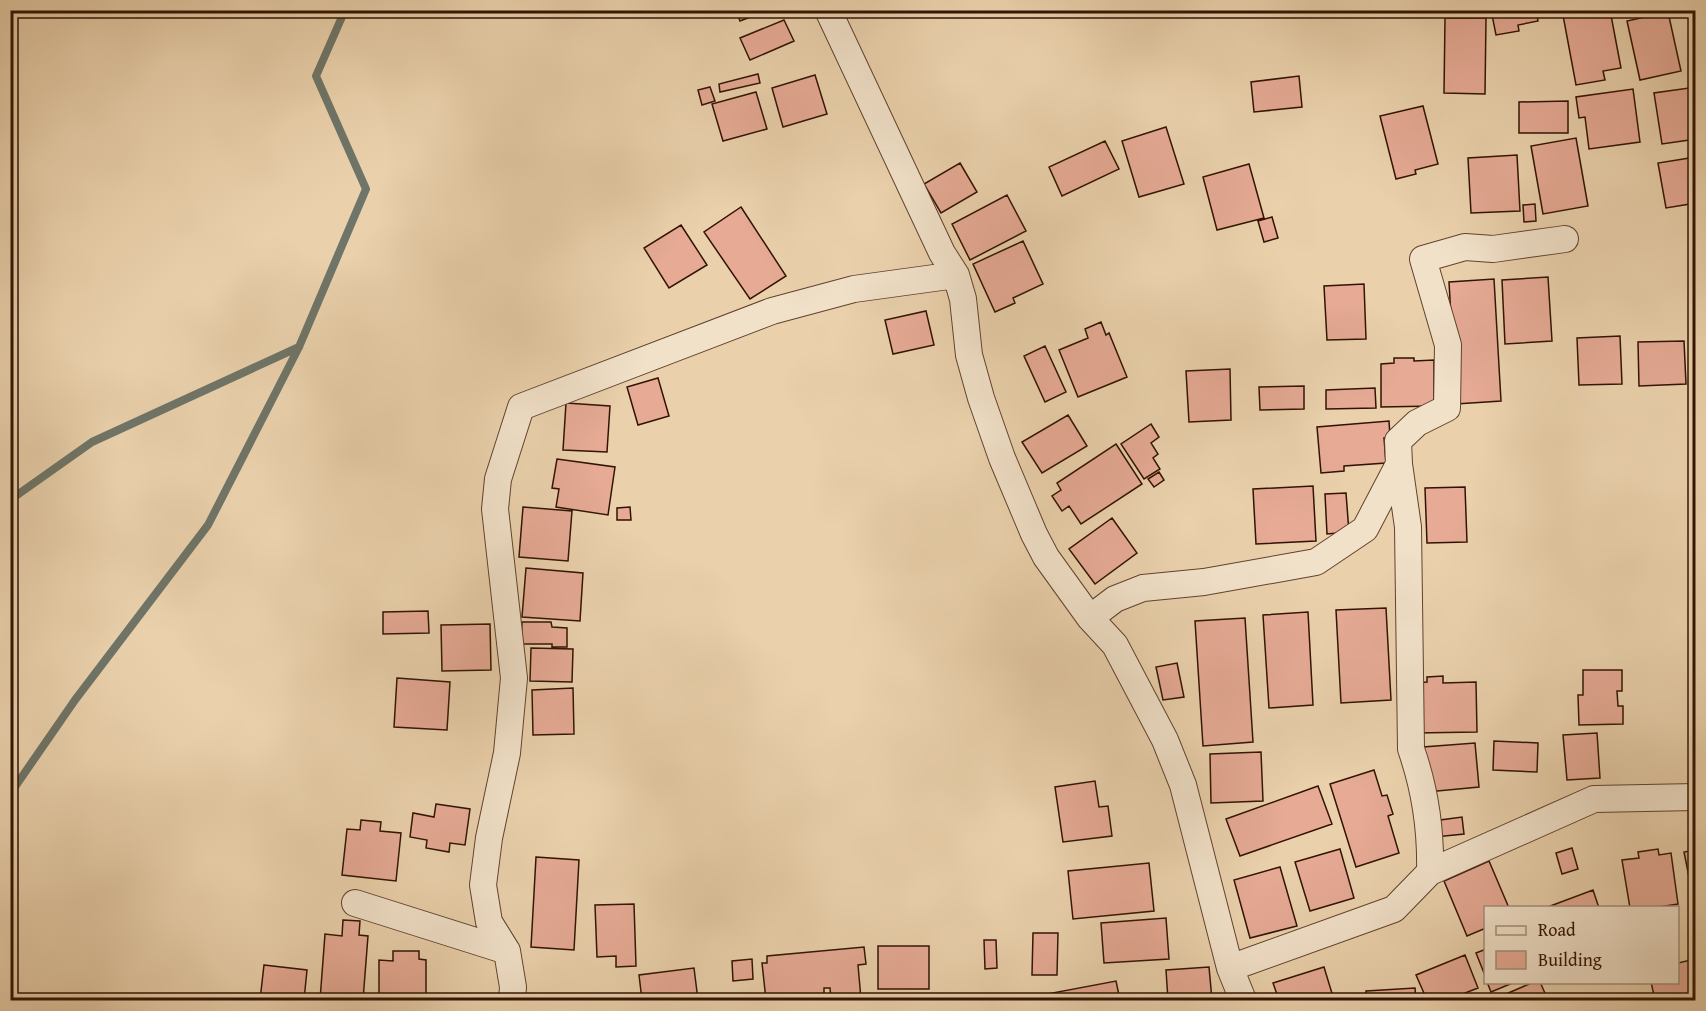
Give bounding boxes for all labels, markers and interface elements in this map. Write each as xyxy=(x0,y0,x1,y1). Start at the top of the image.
legend xyxy=(1484,906,1679,984)
text: Road xyxy=(1538,916,1576,943)
text: Building xyxy=(1538,946,1602,973)

